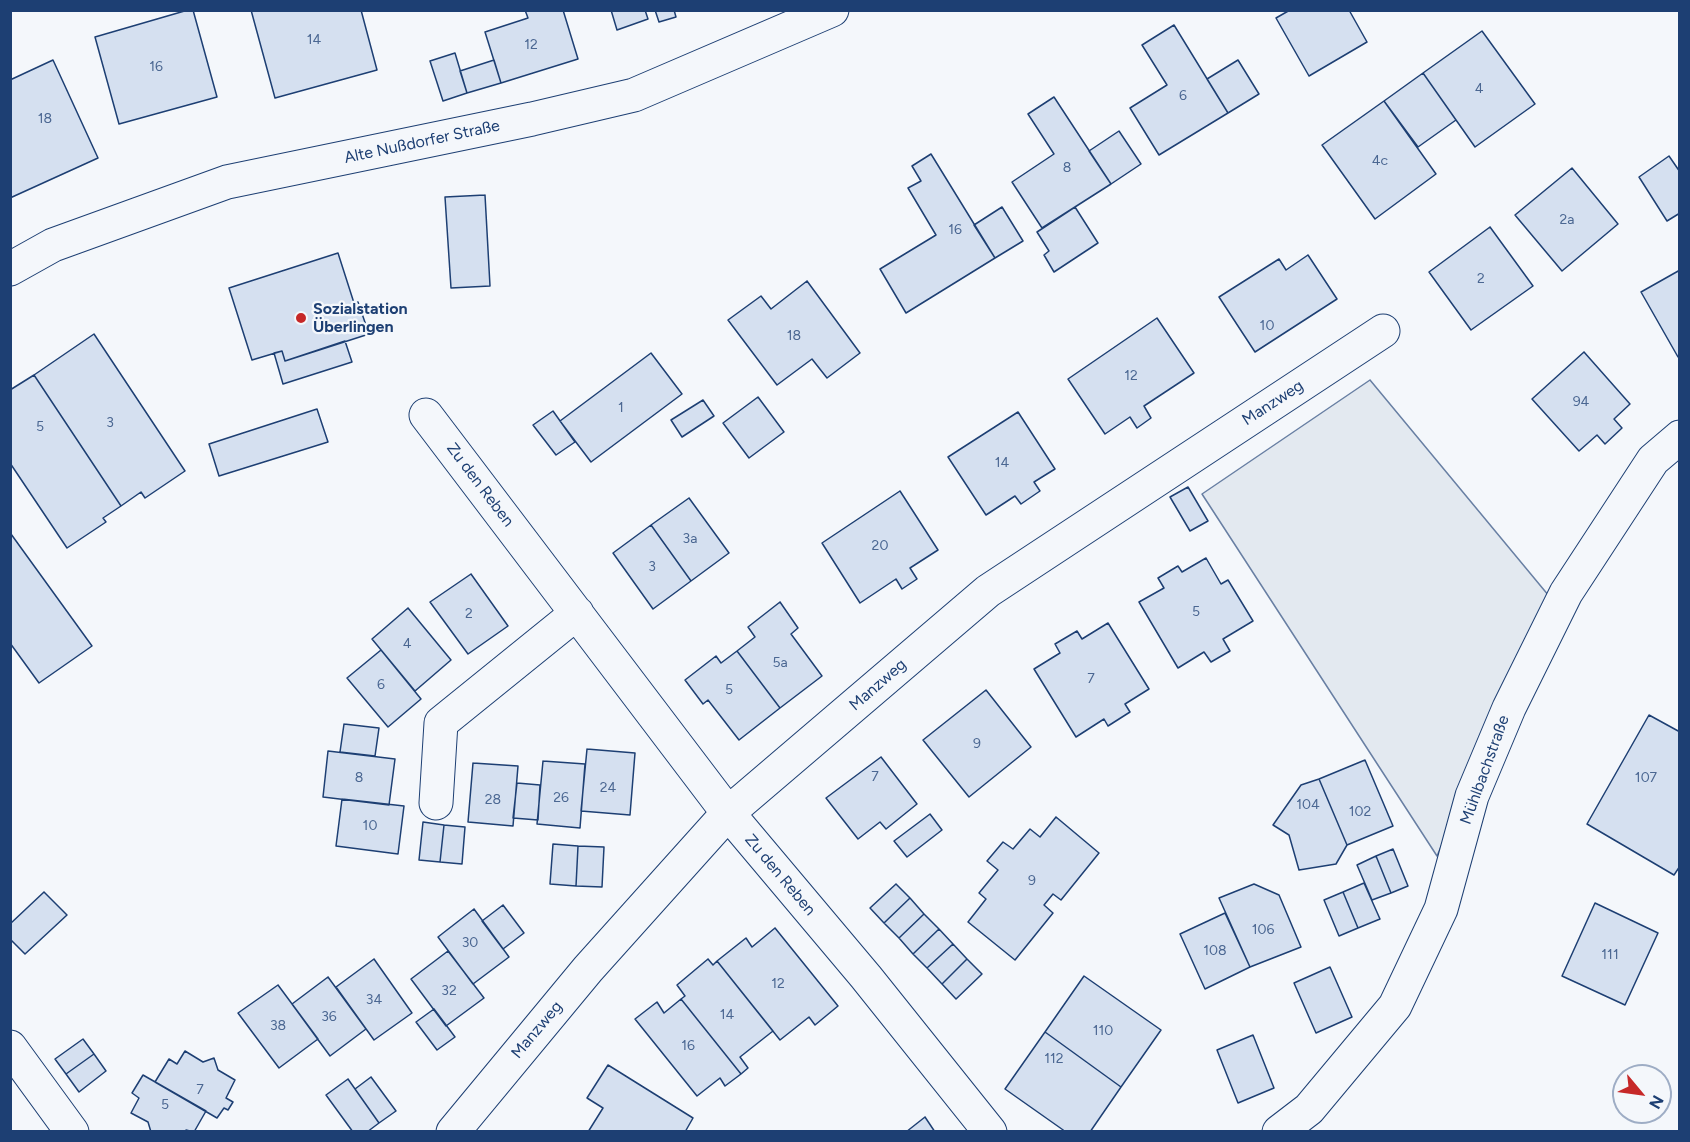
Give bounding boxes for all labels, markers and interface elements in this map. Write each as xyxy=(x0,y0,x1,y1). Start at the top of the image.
house number: 14 xyxy=(307,32,321,48)
house number: 12 xyxy=(524,37,538,53)
house number: 16 xyxy=(149,59,163,75)
house number: 4 xyxy=(1475,81,1483,97)
house number: 6 xyxy=(1179,88,1187,104)
house number: 18 xyxy=(38,111,52,127)
street label: Alte Nußdorfer Straße xyxy=(342,116,502,168)
house number: 4c xyxy=(1372,153,1388,169)
house number: 8 xyxy=(1063,160,1071,176)
house number: 2a xyxy=(1560,212,1574,228)
house number: 16 xyxy=(948,222,962,238)
house number: 2 xyxy=(1477,271,1485,287)
place label: Sozialstation Überlingen xyxy=(313,299,408,337)
marker: Sozialstation Überlingen xyxy=(294,311,308,325)
house number: 10 xyxy=(1260,318,1274,334)
house number: 18 xyxy=(787,328,801,344)
house number: 12 xyxy=(1124,368,1138,384)
street label: Manzweg xyxy=(1239,376,1307,430)
house number: 94 xyxy=(1573,394,1589,410)
house number: 1 xyxy=(618,400,624,416)
house number: 3 xyxy=(106,415,114,431)
house number: 5 xyxy=(36,419,44,435)
street label: Zu den Reben xyxy=(442,439,518,531)
house number: 14 xyxy=(995,455,1009,471)
house number: 3a xyxy=(683,531,697,547)
house number: 20 xyxy=(872,538,888,554)
house number: 3 xyxy=(648,559,656,575)
house number: 5 xyxy=(1192,604,1200,620)
house number: 2 xyxy=(465,606,473,622)
house number: 4 xyxy=(403,636,411,652)
house number: 5a xyxy=(772,655,788,671)
street label: Manzweg xyxy=(846,655,910,715)
house number: 7 xyxy=(1087,671,1095,687)
house number: 6 xyxy=(377,677,385,693)
house number: 5 xyxy=(725,682,733,698)
street label: Mühlbachstraße xyxy=(1456,713,1514,827)
house number: 9 xyxy=(973,736,981,752)
house number: 7 xyxy=(871,769,879,785)
house number: 8 xyxy=(355,770,363,786)
house number: 107 xyxy=(1635,770,1657,786)
house number: 24 xyxy=(600,780,616,796)
house number: 26 xyxy=(553,790,569,806)
house number: 28 xyxy=(485,792,501,808)
house number: 104 xyxy=(1296,797,1320,813)
house number: 102 xyxy=(1349,804,1371,820)
house number: 10 xyxy=(363,818,377,834)
street label: Zu den Reben xyxy=(741,831,819,919)
house number: 9 xyxy=(1028,873,1036,889)
house number: 106 xyxy=(1252,922,1274,938)
house number: 30 xyxy=(462,935,478,951)
house number: 108 xyxy=(1203,943,1227,959)
house number: 111 xyxy=(1601,947,1619,963)
house number: 12 xyxy=(771,976,785,992)
house number: 32 xyxy=(441,983,457,999)
house number: 34 xyxy=(366,992,382,1008)
street label: Manzweg xyxy=(507,997,567,1063)
house number: 14 xyxy=(720,1007,734,1023)
house number: 36 xyxy=(321,1009,337,1025)
house number: 38 xyxy=(270,1018,286,1034)
house number: 110 xyxy=(1093,1023,1113,1039)
house number: 16 xyxy=(681,1038,695,1054)
house number: 112 xyxy=(1044,1051,1064,1067)
north arrow xyxy=(1612,1064,1672,1124)
house number: 7 xyxy=(196,1082,204,1098)
text: N xyxy=(1645,1092,1668,1112)
house number: 5 xyxy=(161,1097,169,1113)

